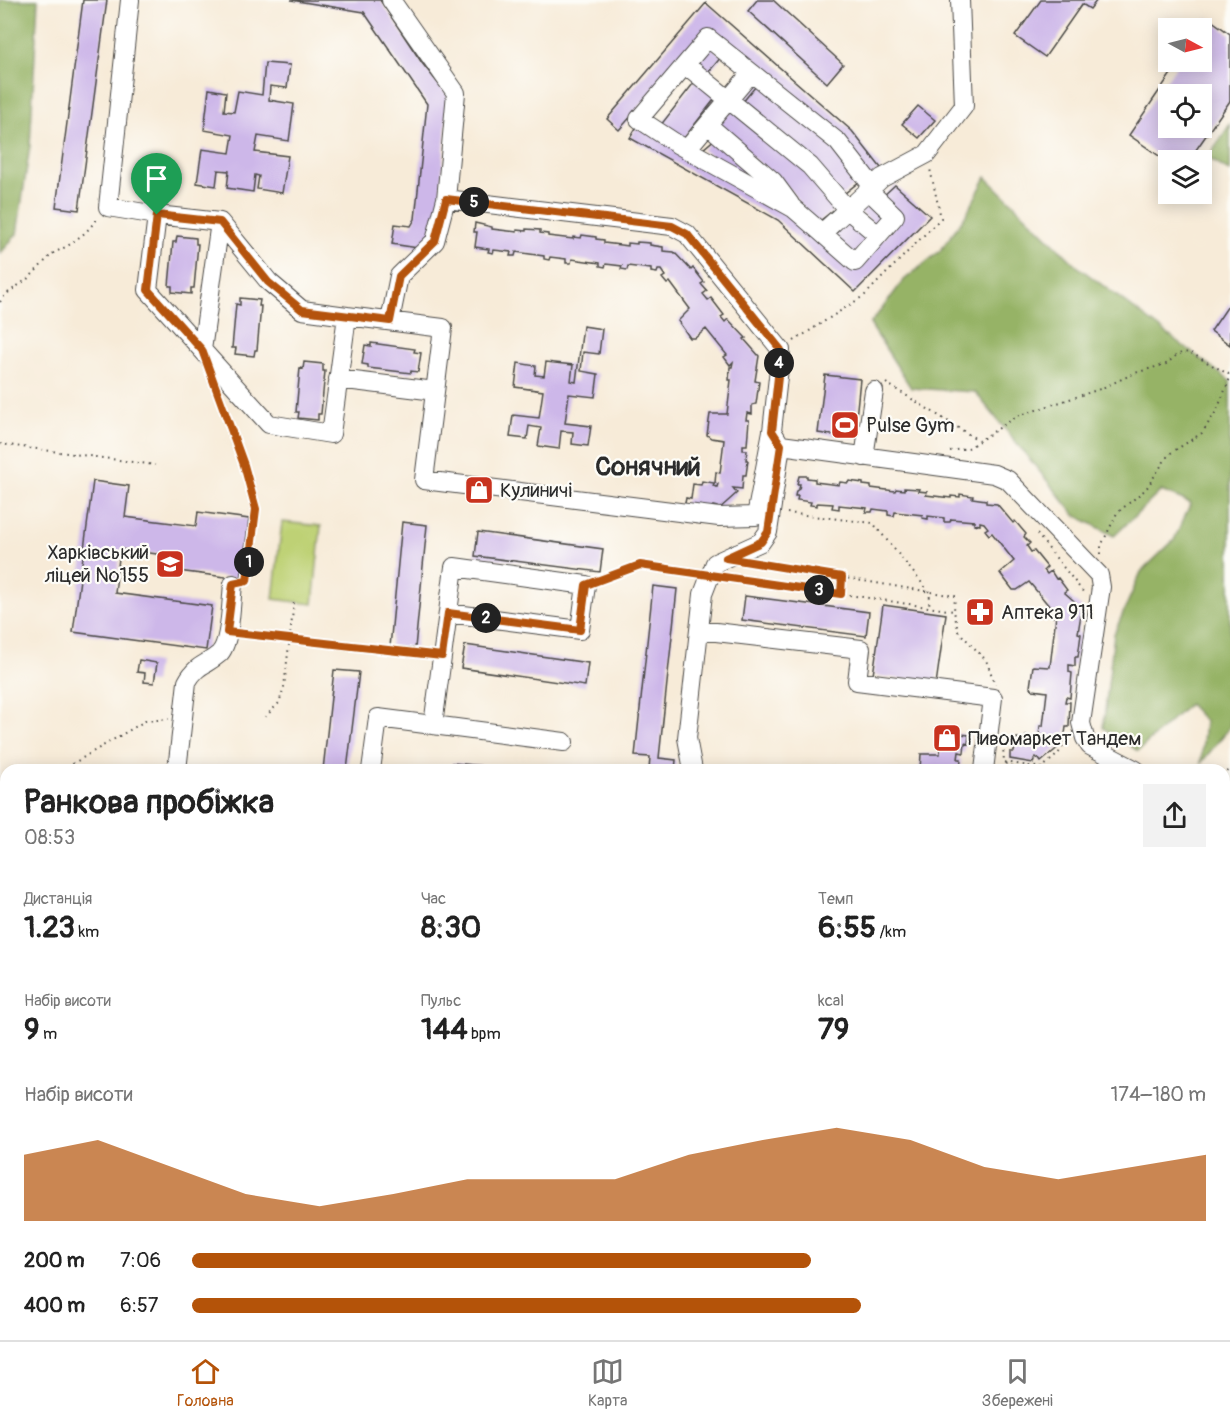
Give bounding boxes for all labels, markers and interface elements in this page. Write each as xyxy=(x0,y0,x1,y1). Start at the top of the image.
north arrow xyxy=(1158,18,1212,72)
map controls xyxy=(1158,18,1212,204)
button: locate xyxy=(1158,84,1212,138)
button: layers xyxy=(1158,150,1212,204)
pin xyxy=(131,153,182,215)
icon: arrive xyxy=(140,162,173,195)
pin: 5 xyxy=(459,187,489,217)
text: 5 xyxy=(470,192,478,212)
pin: 4 xyxy=(764,348,794,378)
text: 4 xyxy=(774,353,784,373)
sports icon: Pulse Gym xyxy=(829,409,861,441)
place label: Pulse Gym xyxy=(866,413,955,438)
district label: Сонячний xyxy=(595,451,701,483)
shop icon: Кулиничі xyxy=(463,474,495,506)
place label: Кулиничі xyxy=(500,478,572,503)
place label: Харківський ліцей №155 xyxy=(45,540,149,588)
pin: 1 xyxy=(234,547,264,577)
school or university icon: Харківський ліцей №155 xyxy=(154,548,186,580)
text: 1 xyxy=(246,552,252,572)
pin: 3 xyxy=(804,575,834,605)
text: 3 xyxy=(815,580,823,600)
pharmacy icon: Аптека 911 xyxy=(964,596,996,628)
place label: Аптека 911 xyxy=(1001,600,1094,625)
pin: 2 xyxy=(471,603,501,633)
text: 2 xyxy=(482,608,490,628)
shop icon: Пивомаркет Тандем xyxy=(931,722,963,754)
place label: Пивомаркет Тандем xyxy=(968,726,1141,751)
text: Ранкова пробіжка xyxy=(24,782,274,823)
button: share xyxy=(1143,784,1206,847)
text: 08:53 xyxy=(24,825,75,850)
text: Дистанція xyxy=(24,889,92,909)
text: Час xyxy=(421,889,446,909)
text: Темп xyxy=(818,889,853,909)
text: 1.23 xyxy=(24,909,75,946)
text: 8:30 xyxy=(421,909,481,946)
text: 6:55 xyxy=(818,909,876,946)
text: km xyxy=(75,922,99,942)
text: /km xyxy=(876,922,906,942)
text: Набір висоти xyxy=(24,991,111,1011)
text: Пульс xyxy=(421,991,461,1011)
text: kcal xyxy=(818,991,844,1011)
text: 9 xyxy=(24,1011,39,1048)
text: 144 xyxy=(421,1011,468,1048)
text: 79 xyxy=(818,1011,849,1048)
text: m xyxy=(39,1024,57,1044)
text: bpm xyxy=(468,1024,501,1044)
text: Набір висоти xyxy=(24,1082,133,1107)
text: 174–180 m xyxy=(1111,1082,1206,1107)
text: 200 m xyxy=(24,1248,85,1273)
text: 7:06 xyxy=(120,1248,161,1273)
text: 400 m xyxy=(24,1293,85,1318)
text: 6:57 xyxy=(120,1293,158,1318)
tab: Головна xyxy=(177,1355,234,1411)
tab: Карта xyxy=(588,1355,628,1411)
tab: Збережені xyxy=(982,1355,1053,1411)

